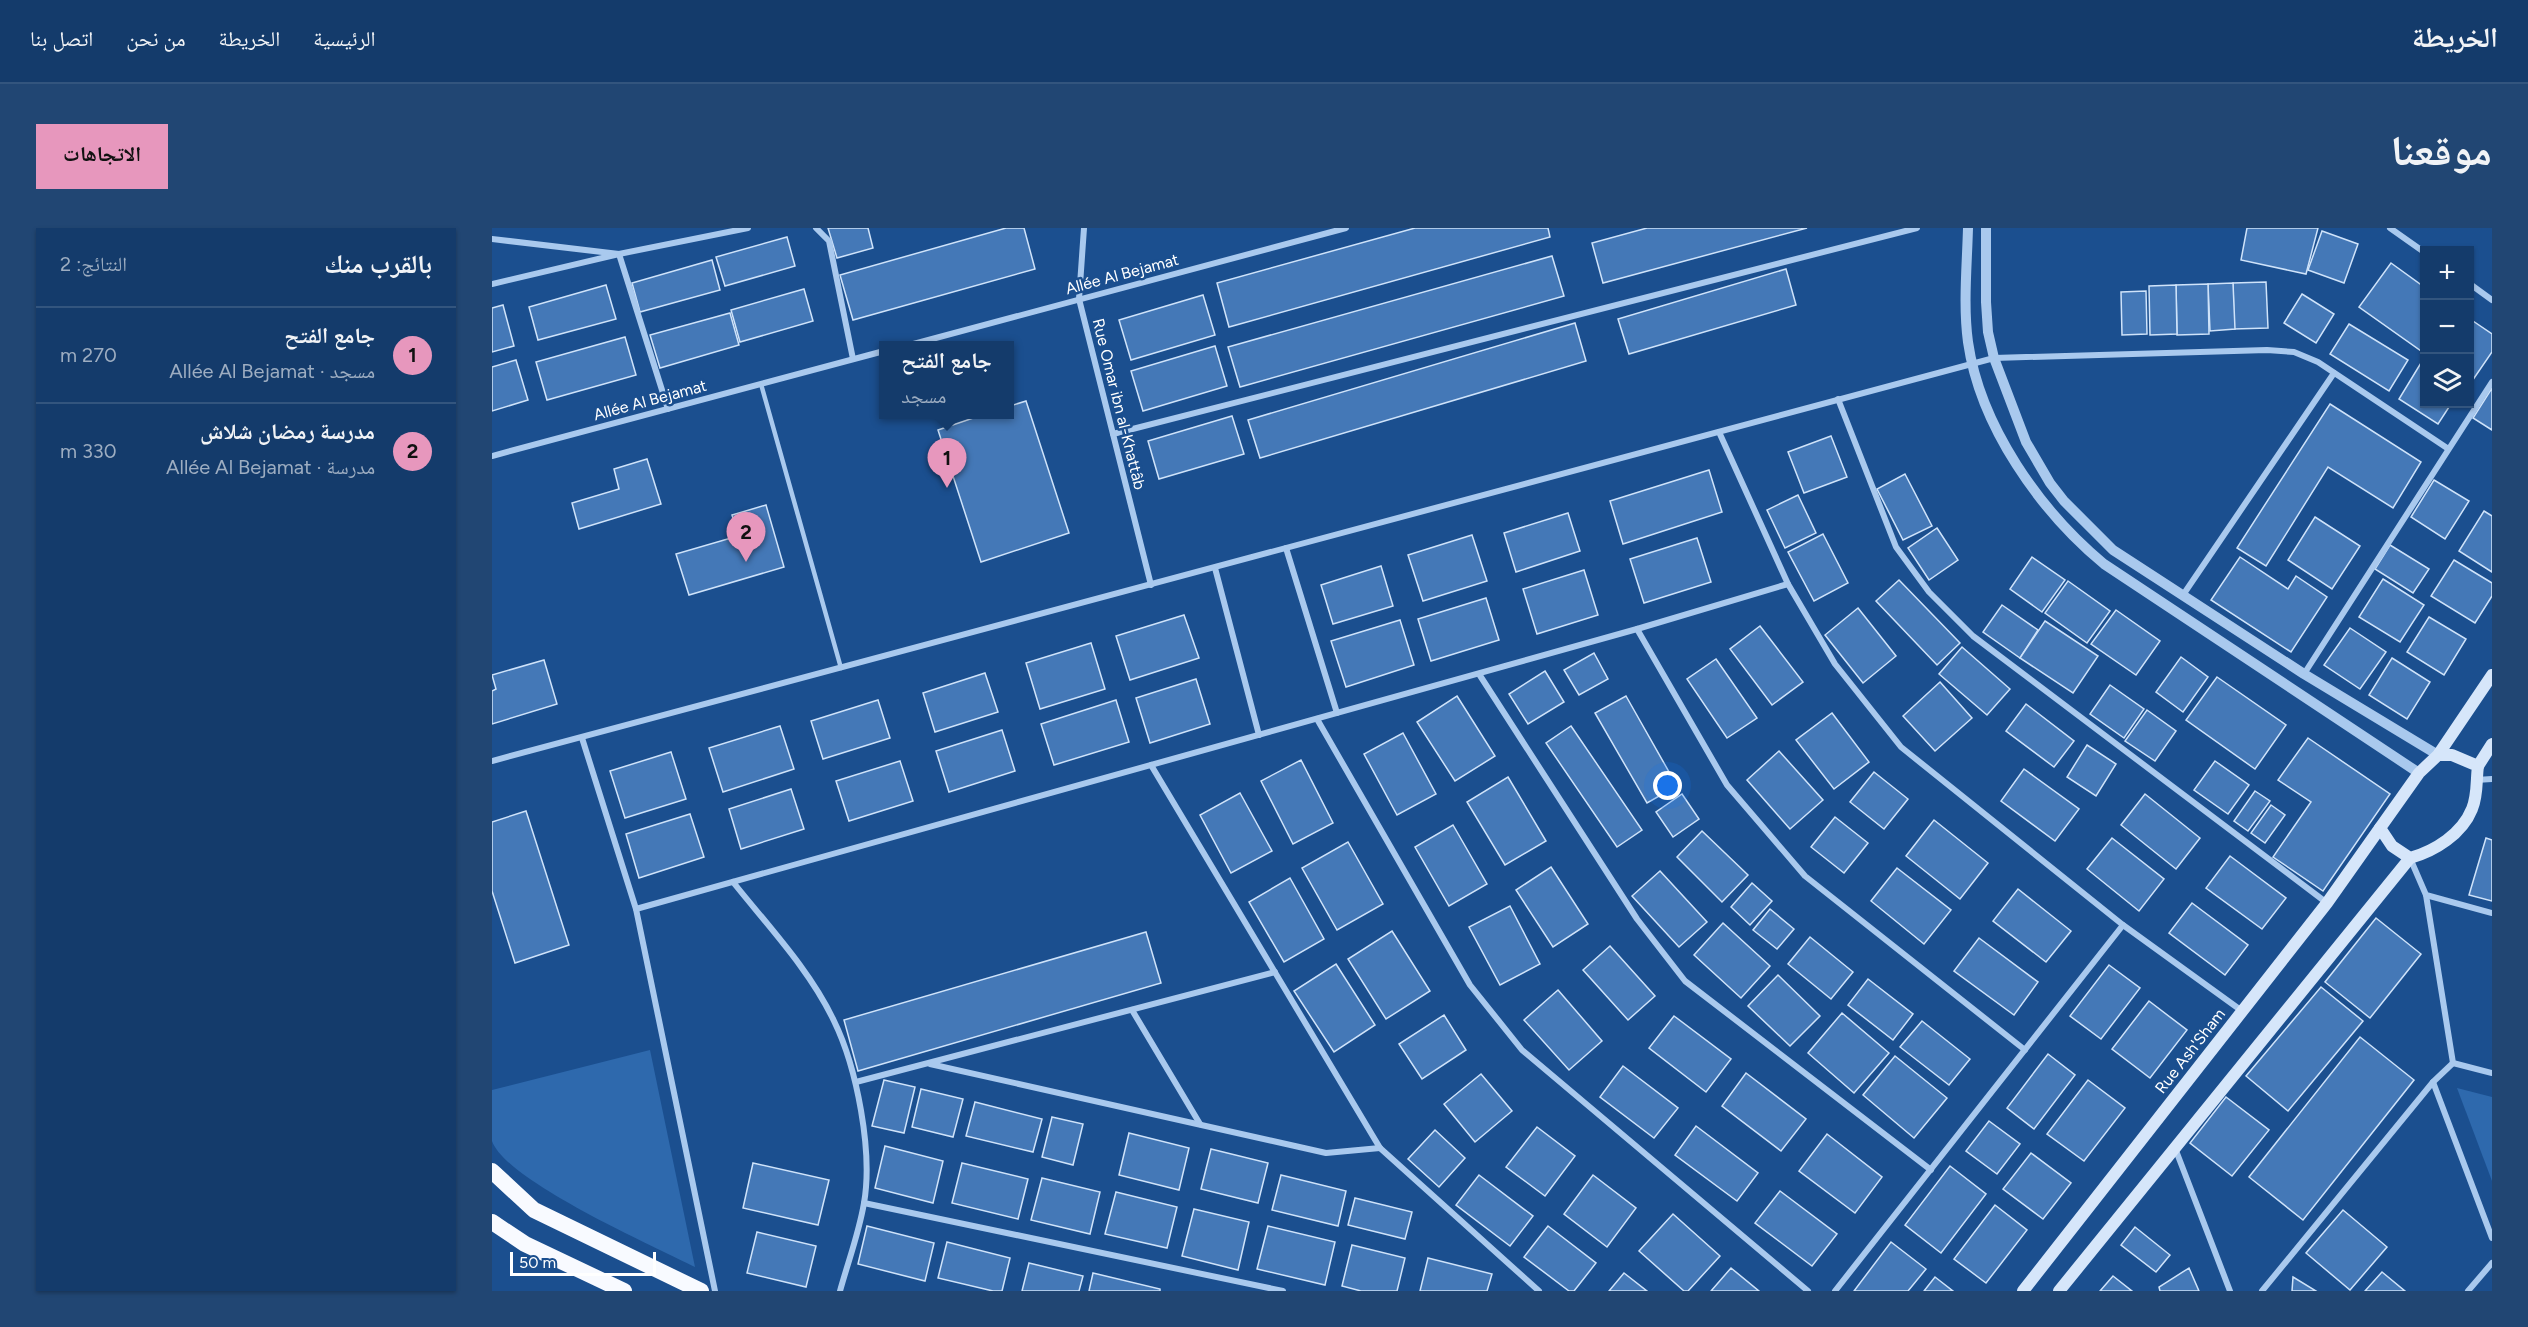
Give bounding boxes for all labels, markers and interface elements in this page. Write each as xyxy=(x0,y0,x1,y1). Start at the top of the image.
text: الخريطة xyxy=(2412,20,2498,54)
text: اتصل بنا xyxy=(30,26,93,51)
text: من نحن xyxy=(126,26,185,51)
text: الخريطة xyxy=(218,26,280,51)
text: الرئيسية xyxy=(313,26,376,51)
button: الاتجاهات xyxy=(36,124,168,189)
text: موقعنا xyxy=(2391,125,2492,176)
map controls xyxy=(2420,246,2474,408)
button: + xyxy=(2420,246,2474,300)
text: بالقرب منك xyxy=(324,248,432,280)
street label: Allée Al Bejamat xyxy=(1063,250,1181,298)
text: النتائج: 2 xyxy=(60,252,127,276)
button: − xyxy=(2420,300,2474,354)
street label: Rue Omar ibn al-Khattâb xyxy=(1089,316,1149,492)
text: جامع الفتح xyxy=(284,322,375,349)
popup xyxy=(879,341,1014,419)
text: 270 m xyxy=(60,343,117,367)
text: 1 xyxy=(408,343,417,367)
text: جامع الفتح xyxy=(901,347,992,374)
button: layers xyxy=(2420,354,2474,408)
text: مسجد · Allée Al Bejamat xyxy=(169,359,375,383)
street label: Allée Al Bejamat xyxy=(591,376,709,424)
text: مسجد xyxy=(901,384,946,408)
text: مدرسة رمضان شلاش xyxy=(200,418,375,445)
pin: 1 xyxy=(928,438,966,488)
text: 330 m xyxy=(60,439,117,463)
text: 2 xyxy=(407,439,418,463)
text: مدرسة · Allée Al Bejamat xyxy=(166,455,375,479)
pin: 2 xyxy=(726,512,766,562)
your location xyxy=(1653,771,1682,800)
street label: Rue Ash'Sham xyxy=(2151,1005,2229,1097)
scale bar xyxy=(510,1249,656,1276)
text: 50 m xyxy=(519,1253,556,1272)

